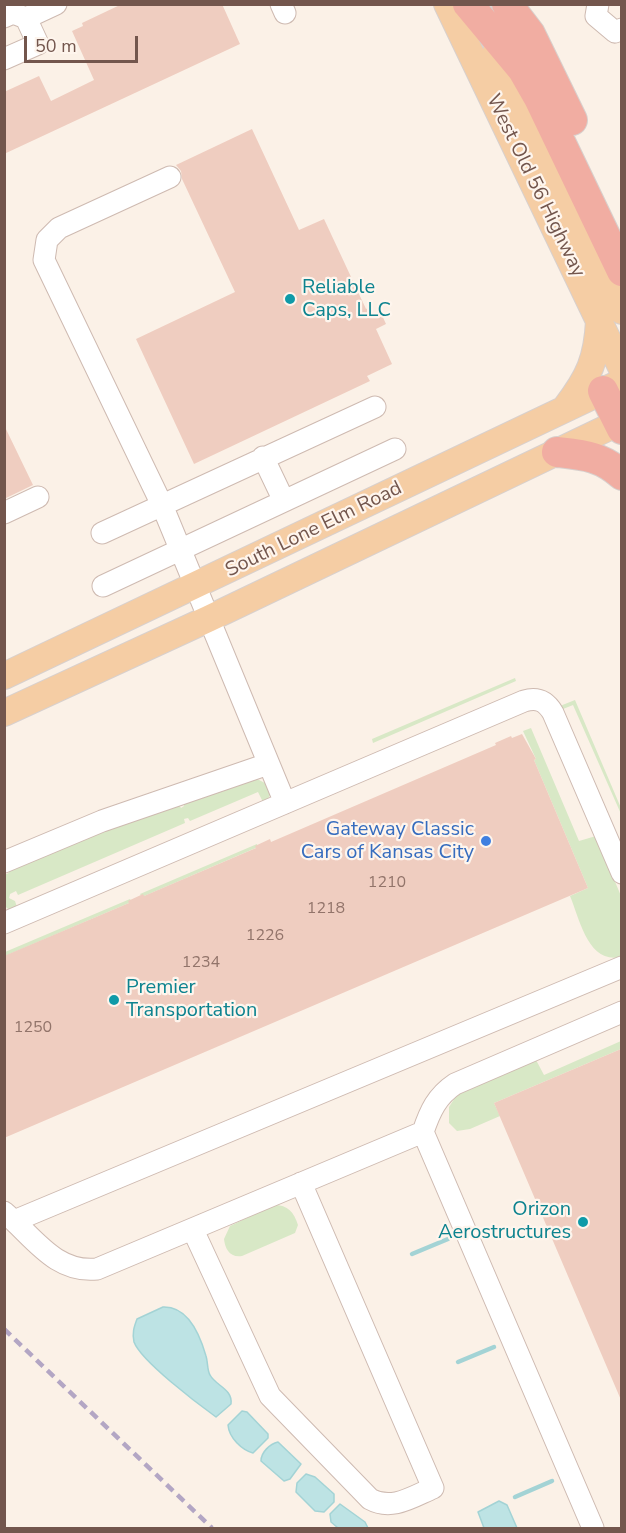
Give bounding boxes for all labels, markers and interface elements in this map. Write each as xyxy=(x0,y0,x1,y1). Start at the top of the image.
scale bar xyxy=(27,24,141,62)
text: 50 m xyxy=(35,34,77,58)
street label: West Old 56 Highway xyxy=(480,91,590,281)
place label: Reliable Caps, LLC xyxy=(302,276,391,323)
marker: Reliable Caps, LLC xyxy=(283,292,297,306)
street label: South Lone Elm Road xyxy=(222,477,406,583)
place label: Gateway Classic Cars of Kansas City xyxy=(301,818,474,865)
marker: Gateway Classic Cars of Kansas City xyxy=(479,834,493,848)
house number: 1210 xyxy=(368,873,406,893)
house number: 1218 xyxy=(307,899,345,919)
house number: 1226 xyxy=(246,926,284,946)
house number: 1234 xyxy=(182,953,220,973)
place label: Premier Transportation xyxy=(126,976,257,1023)
marker: Premier Transportation xyxy=(107,993,121,1007)
house number: 1250 xyxy=(14,1018,52,1038)
place label: Orizon Aerostructures xyxy=(438,1198,571,1245)
marker: Orizon Aerostructures xyxy=(576,1215,590,1229)

